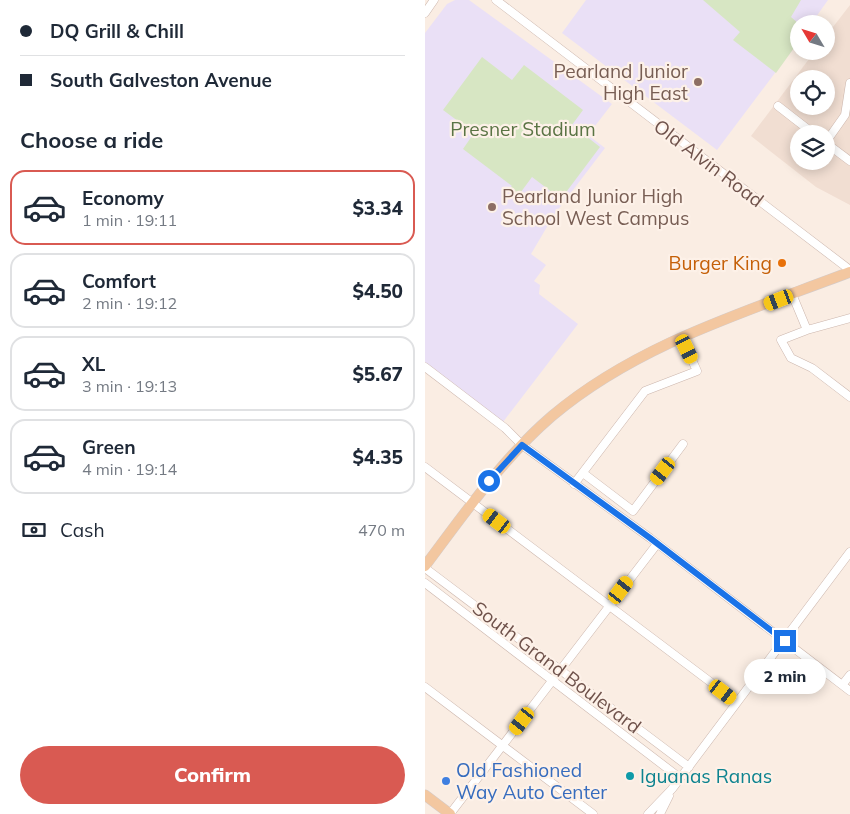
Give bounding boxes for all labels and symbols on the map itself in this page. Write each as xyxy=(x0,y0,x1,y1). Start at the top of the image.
north arrow xyxy=(790,15,835,60)
place label: Pearland Junior High East xyxy=(553,59,688,105)
marker: Pearland Junior High East xyxy=(692,76,704,88)
street label: Old Alvin Road xyxy=(649,114,769,212)
park label: Presner Stadium xyxy=(450,117,596,141)
place label: Pearland Junior High School West Campus xyxy=(502,184,689,230)
marker: Pearland Junior High School West Campus xyxy=(486,201,498,213)
place label: Burger King xyxy=(669,251,772,275)
marker: Burger King xyxy=(776,257,788,269)
car xyxy=(762,288,795,312)
car xyxy=(673,332,700,366)
car xyxy=(647,455,678,487)
route start xyxy=(478,470,500,492)
car xyxy=(480,506,513,536)
car xyxy=(605,574,636,606)
street label: South Grand Boulevard xyxy=(468,596,646,738)
route end xyxy=(774,630,796,652)
callout: 2 min xyxy=(744,658,826,694)
car xyxy=(706,677,739,707)
car xyxy=(506,705,537,737)
place label: Old Fashioned Way Auto Center xyxy=(456,758,607,804)
place label: Iguanas Ranas xyxy=(640,764,772,788)
marker: Iguanas Ranas xyxy=(624,770,636,782)
marker: Old Fashioned Way Auto Center xyxy=(440,775,452,787)

